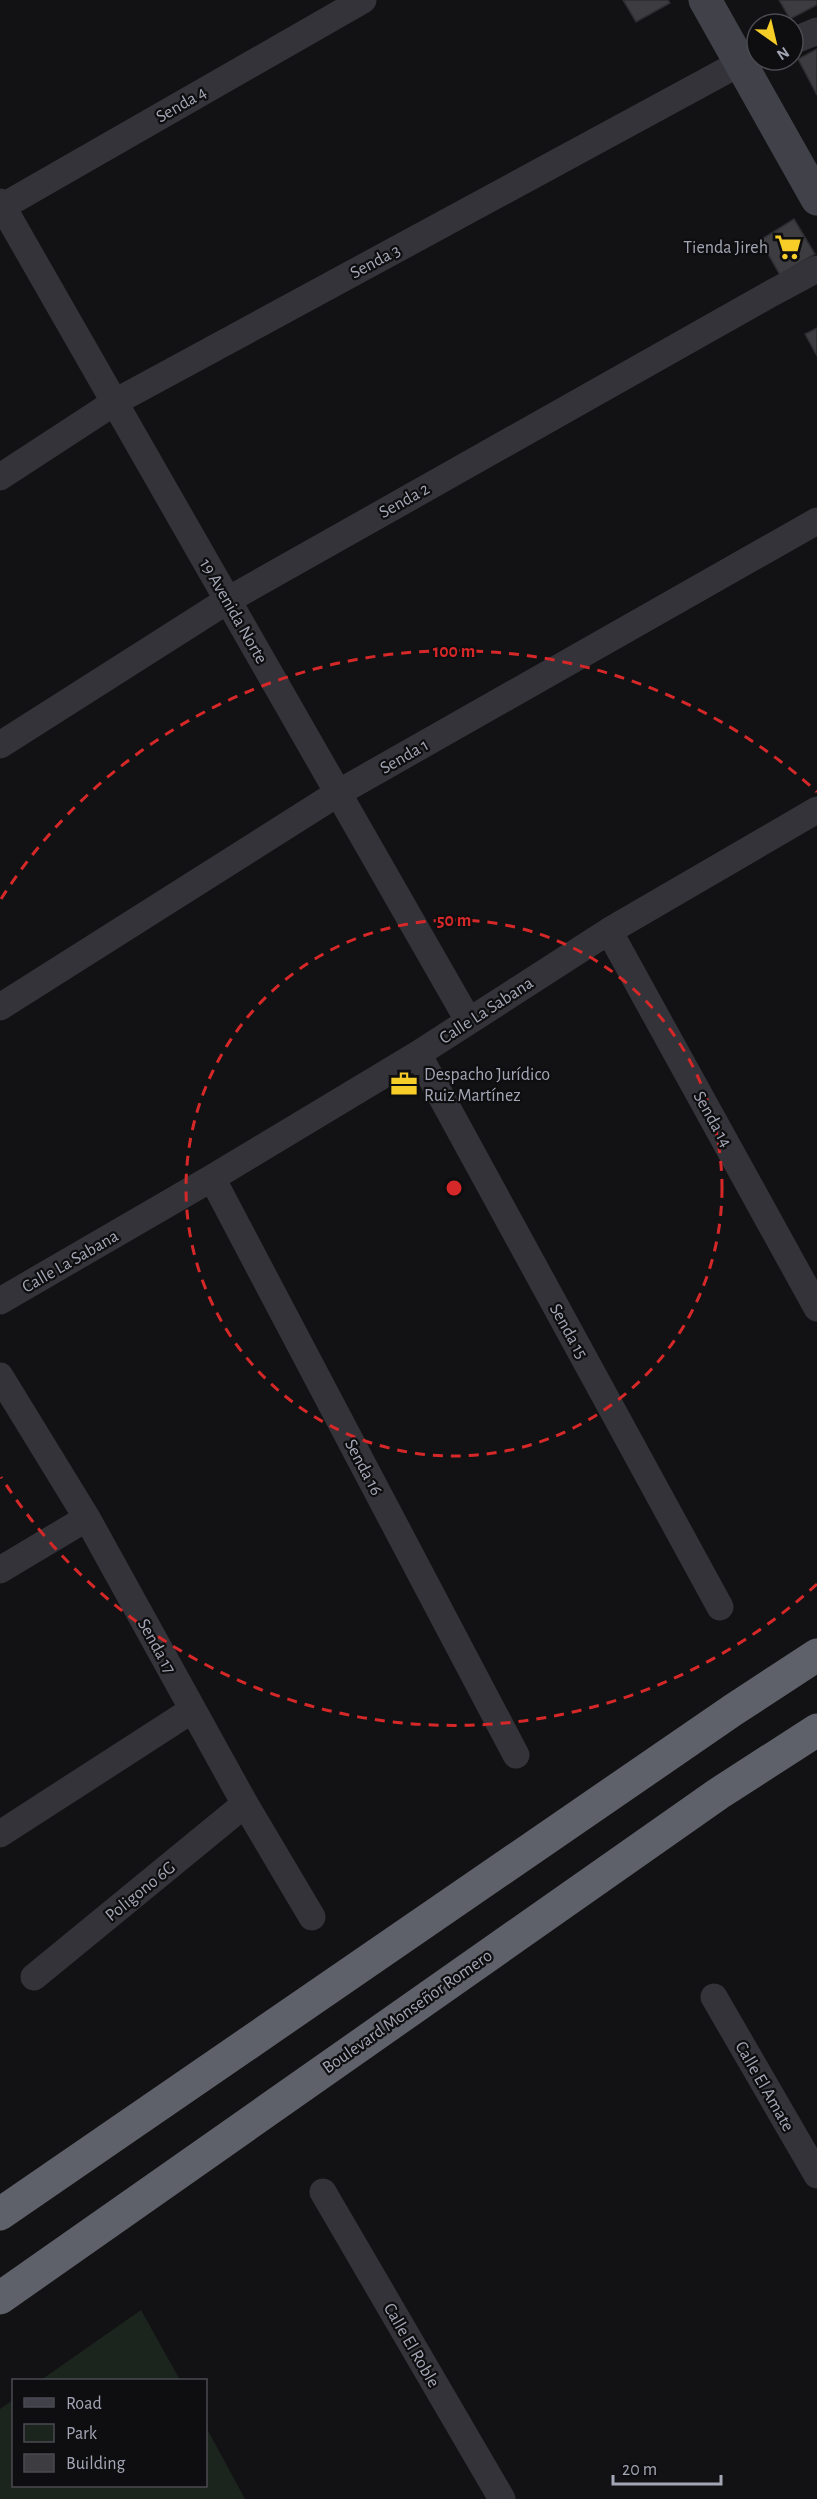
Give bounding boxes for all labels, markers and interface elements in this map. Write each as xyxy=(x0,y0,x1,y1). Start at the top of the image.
north arrow xyxy=(745,12,805,72)
text: N xyxy=(774,44,792,63)
street label: Senda 4 xyxy=(153,83,210,126)
supermarket icon: Tienda Jireh xyxy=(773,232,803,262)
place label: Tienda Jireh xyxy=(683,239,768,257)
street label: Senda 3 xyxy=(348,241,403,282)
street label: Senda 2 xyxy=(376,480,433,522)
street label: 19 Avenida Norte xyxy=(196,556,270,667)
text: 100 m xyxy=(433,643,475,661)
street label: Senda 1 xyxy=(377,736,432,778)
text: 50 m xyxy=(437,912,471,930)
street label: Calle La Sabana xyxy=(436,974,537,1048)
place label: Despacho Jurídico Ruiz Martínez xyxy=(424,1066,550,1105)
office icon: Despacho Jurídico Ruiz Martínez xyxy=(389,1069,419,1099)
street label: Senda 14 xyxy=(689,1088,735,1151)
centre of rings xyxy=(444,1178,464,1198)
street label: Calle La Sabana xyxy=(19,1227,122,1297)
street label: Senda 15 xyxy=(546,1301,591,1362)
street label: Senda 16 xyxy=(341,1436,385,1499)
street label: Senda 17 xyxy=(134,1616,179,1677)
street label: Poligono 6G xyxy=(102,1858,179,1925)
street label: Boulevard Monseñor Romero xyxy=(319,1946,496,2077)
street label: Calle El Amate xyxy=(731,2038,797,2135)
street label: Calle El Roble xyxy=(380,2300,442,2391)
legend xyxy=(12,2379,207,2487)
text: Road xyxy=(66,2395,102,2413)
text: Park xyxy=(66,2425,98,2443)
scale bar xyxy=(613,2448,721,2486)
text: Building xyxy=(66,2455,126,2473)
text: 20 m xyxy=(622,2461,657,2479)

